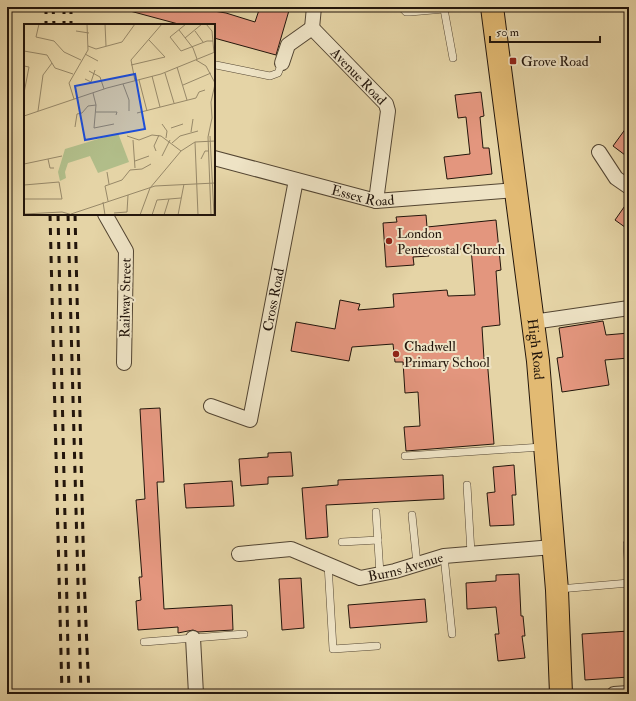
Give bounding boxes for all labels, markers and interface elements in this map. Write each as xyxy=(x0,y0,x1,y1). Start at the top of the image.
scale bar xyxy=(490,18,600,44)
inset map xyxy=(24,24,215,215)
text: 50 m xyxy=(496,25,520,40)
street label: Avenue Road xyxy=(326,44,390,108)
place label: Grove Road xyxy=(521,53,589,70)
marker: Grove Road xyxy=(508,56,518,66)
street label: Essex Road xyxy=(330,182,395,210)
place label: London Pentecostal Church xyxy=(397,225,506,258)
marker: London Pentecostal Church xyxy=(384,236,394,246)
street label: Railway Street xyxy=(116,257,136,338)
street label: Cross Road xyxy=(259,267,288,333)
street label: High Road xyxy=(524,318,548,381)
place label: Chadwell Primary School xyxy=(404,338,490,372)
marker: Chadwell Primary School xyxy=(391,349,401,359)
street label: Burns Avenue xyxy=(367,549,445,585)

